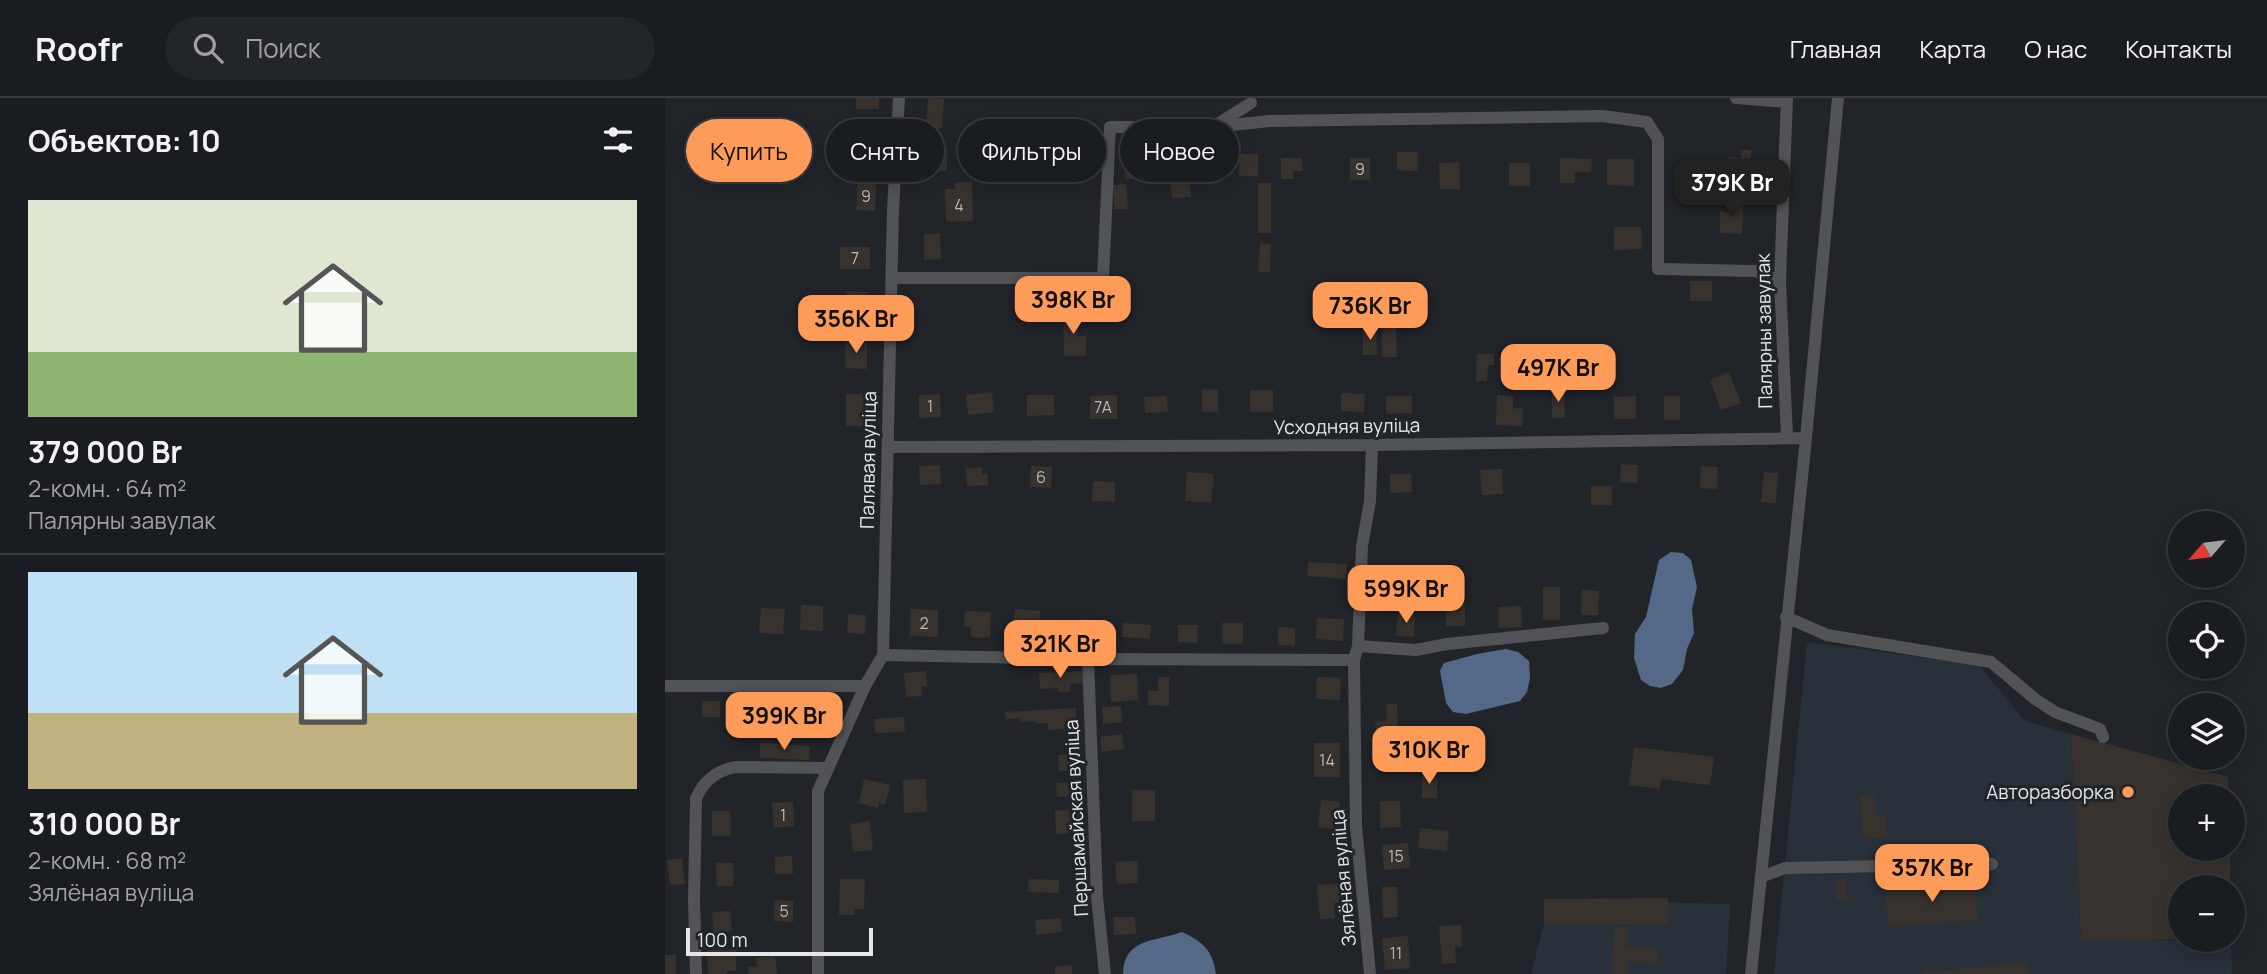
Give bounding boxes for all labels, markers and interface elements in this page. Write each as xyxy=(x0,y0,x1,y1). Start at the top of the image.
search box xyxy=(165,17,655,80)
text: Roofr xyxy=(35,26,123,71)
icon: search xyxy=(189,29,227,67)
text: Поиск xyxy=(245,30,321,66)
text: Главная xyxy=(1790,32,1881,65)
text: Карта xyxy=(1919,32,1986,65)
text: О нас xyxy=(2024,32,2087,65)
text: Контакты xyxy=(2125,32,2232,65)
chip: Купить xyxy=(686,119,812,182)
chip: Снять xyxy=(826,119,944,182)
chip: Фильтры xyxy=(958,119,1106,182)
chip: Новое xyxy=(1120,119,1239,182)
text: Объектов: 10 xyxy=(28,120,221,161)
icon: filters xyxy=(599,121,637,159)
house number: 9 xyxy=(1355,158,1365,180)
pin: 379K Br xyxy=(1667,159,1797,219)
text: 379K Br xyxy=(1691,166,1773,198)
house number: 9 xyxy=(861,185,871,207)
house number: 4 xyxy=(954,194,964,216)
icon: home xyxy=(270,245,396,371)
house number: 7 xyxy=(851,247,859,269)
street label: Палярны завулак xyxy=(1750,253,1778,409)
pin: 398K Br xyxy=(1008,276,1138,336)
pin: 736K Br xyxy=(1305,282,1435,342)
text: 398K Br xyxy=(1031,283,1115,315)
text: 736K Br xyxy=(1329,289,1411,321)
pin: 356K Br xyxy=(791,296,921,355)
text: 356K Br xyxy=(814,302,898,334)
pin: 497K Br xyxy=(1493,344,1623,404)
text: 497K Br xyxy=(1517,351,1599,383)
street label: Палявая вуліца xyxy=(854,391,882,529)
house number: 1 xyxy=(927,395,933,417)
house number: 7А xyxy=(1094,396,1112,418)
street label: Усходняя вуліца xyxy=(1273,412,1421,440)
text: 379 000 Br xyxy=(28,431,182,472)
house number: 6 xyxy=(1036,466,1046,488)
text: 2-комн. · 64 m² xyxy=(28,472,186,504)
text: Палярны завулак xyxy=(28,504,216,536)
north arrow xyxy=(2168,511,2245,588)
map controls xyxy=(2168,511,2245,952)
pin: 599K Br xyxy=(1341,566,1471,625)
text: 599K Br xyxy=(1364,572,1448,604)
button: locate xyxy=(2168,602,2245,679)
house number: 2 xyxy=(919,612,929,634)
icon: home xyxy=(270,617,396,743)
pin: 321K Br xyxy=(995,620,1125,680)
text: 321K Br xyxy=(1020,627,1100,659)
pin: 399K Br xyxy=(719,692,849,752)
button: layers xyxy=(2168,693,2245,770)
text: 399K Br xyxy=(742,699,826,731)
street label: Першамайская вуліца xyxy=(1058,719,1094,917)
pin: 310K Br xyxy=(1364,726,1494,786)
text: 310K Br xyxy=(1388,733,1470,765)
house number: 14 xyxy=(1319,749,1335,771)
place label: Авторазборка xyxy=(1986,779,2114,805)
marker: Авторазборка xyxy=(2120,784,2136,800)
button: + xyxy=(2168,784,2245,861)
text: 310 000 Br xyxy=(28,803,180,844)
house number: 1 xyxy=(780,804,786,826)
street label: Зялёная вуліца xyxy=(1324,808,1362,948)
text: 2-комн. · 68 m² xyxy=(28,844,186,876)
pin: 357K Br xyxy=(1867,844,1997,904)
house number: 15 xyxy=(1388,845,1404,867)
text: 357K Br xyxy=(1891,851,1973,883)
button: − xyxy=(2168,875,2245,952)
text: Зялёная вуліца xyxy=(28,876,194,908)
house number: 5 xyxy=(779,900,789,922)
scale bar xyxy=(686,925,873,957)
text: 100 m xyxy=(697,927,748,953)
house number: 11 xyxy=(1390,942,1402,964)

